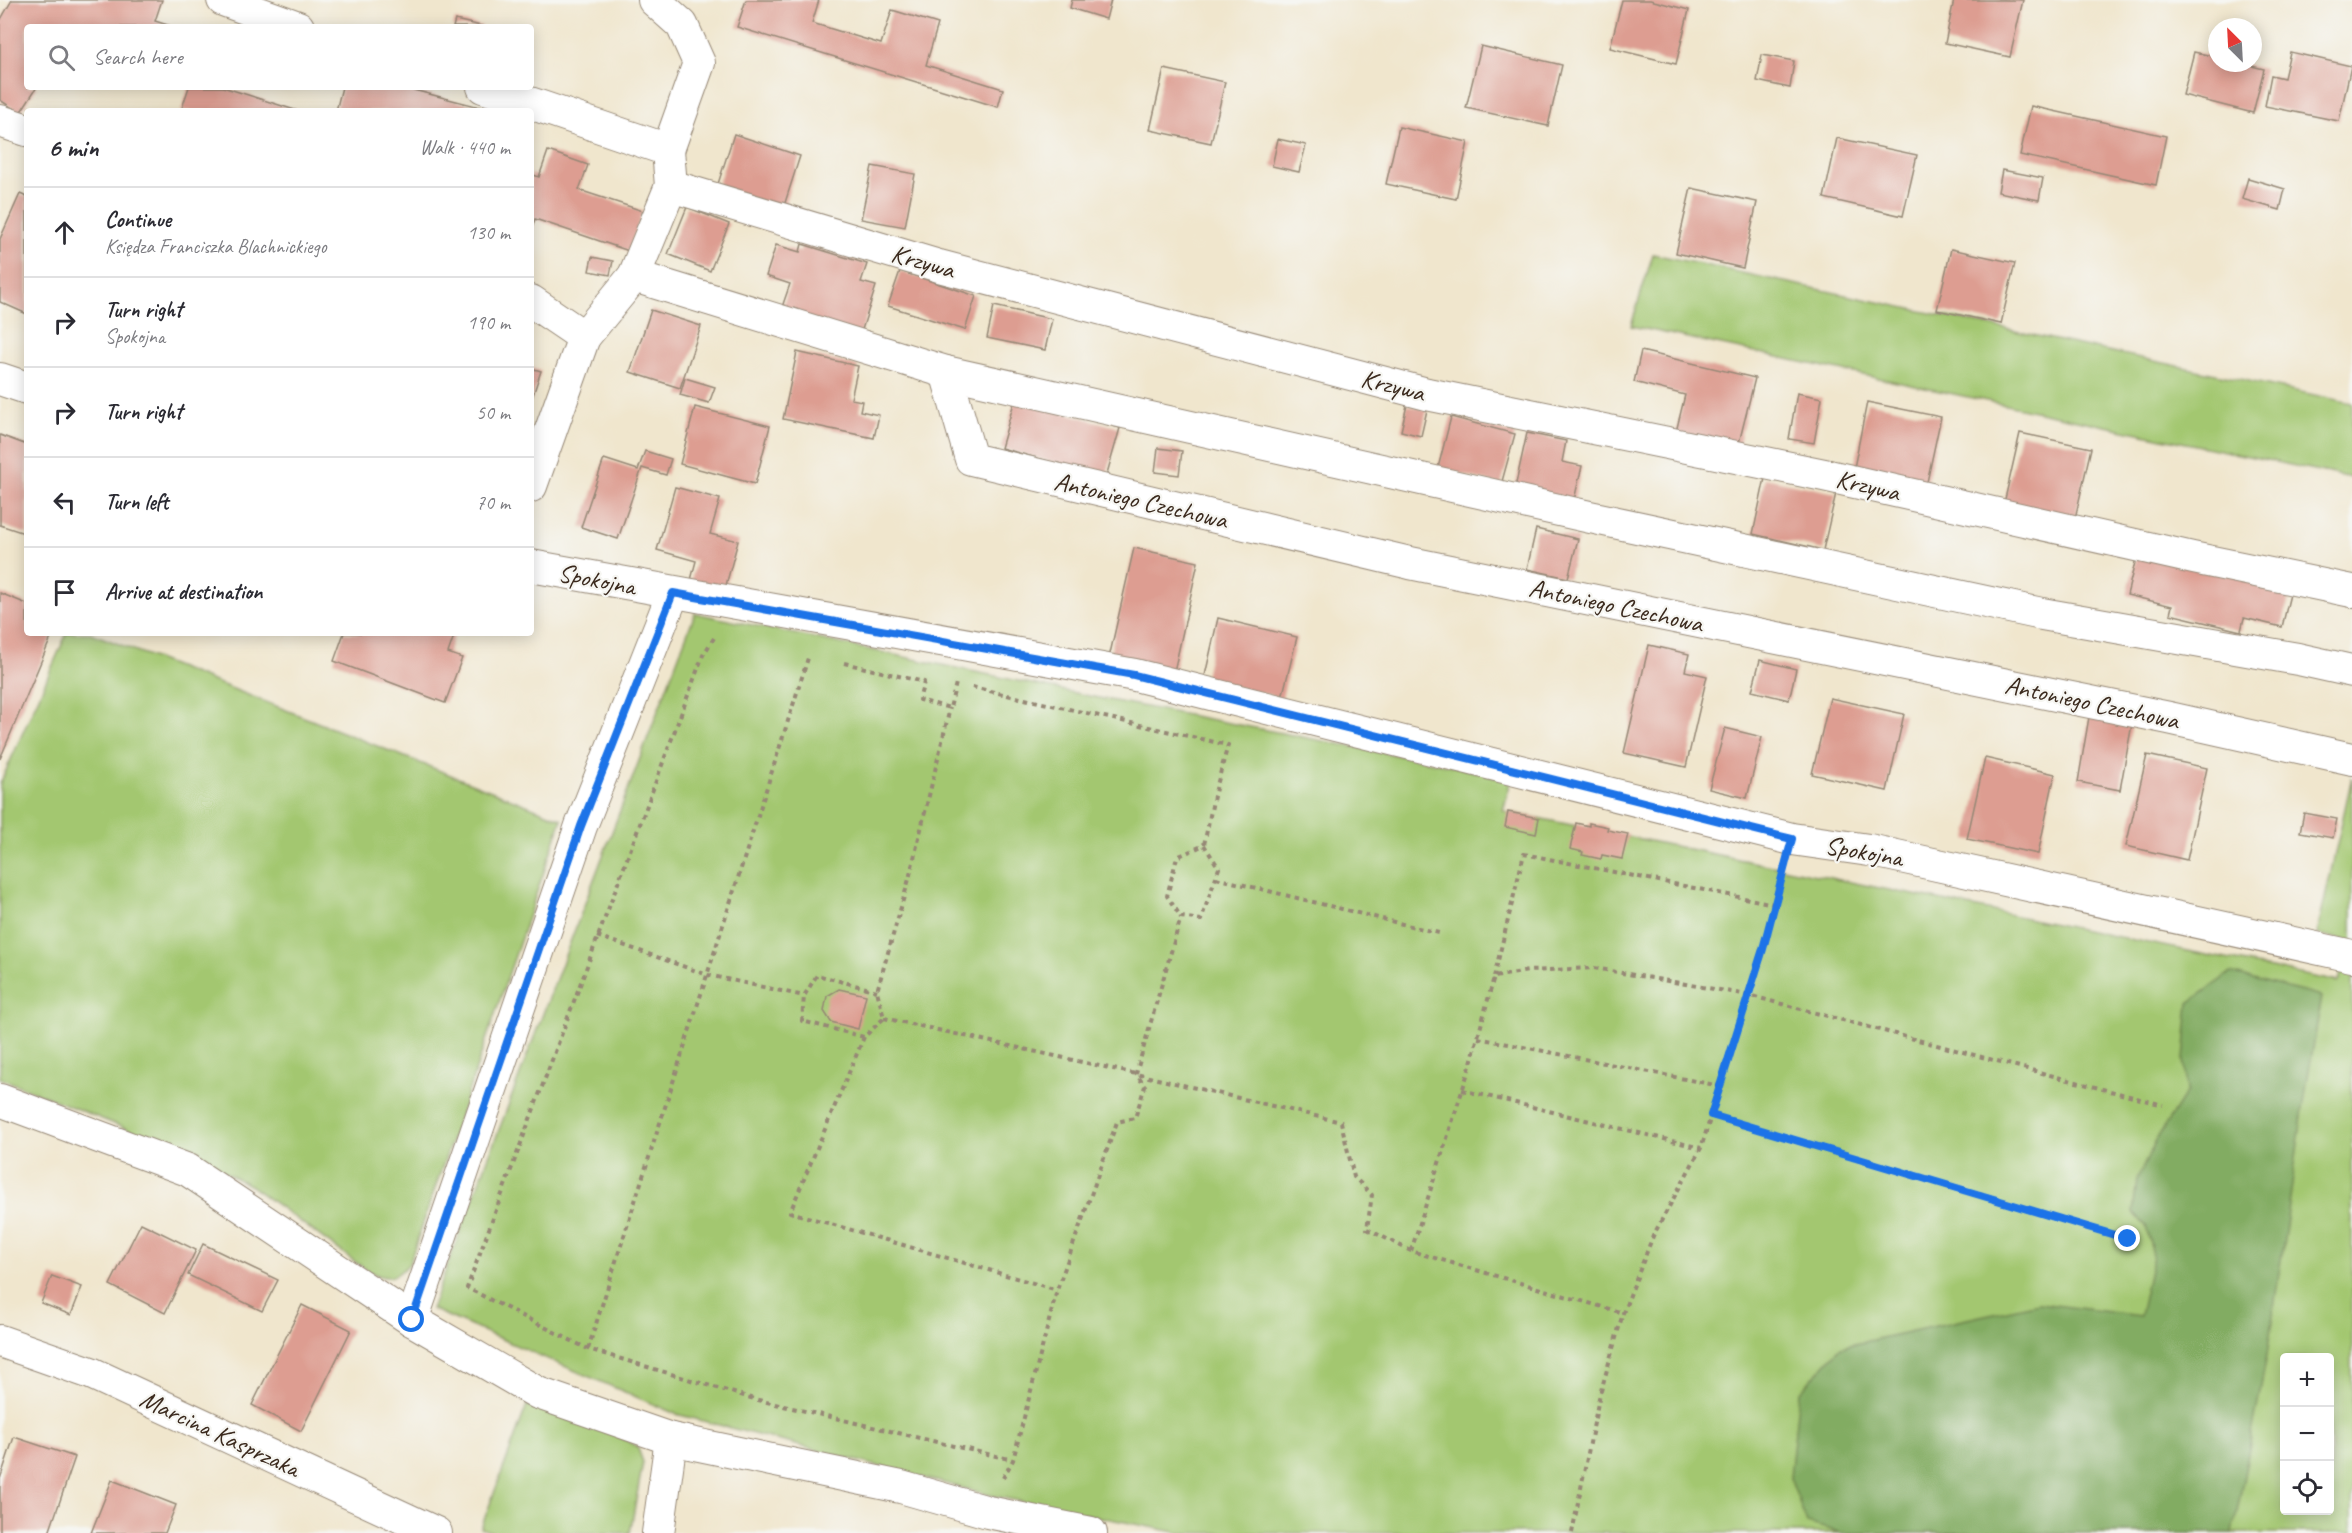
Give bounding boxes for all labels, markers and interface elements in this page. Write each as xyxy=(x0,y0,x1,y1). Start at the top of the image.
north arrow xyxy=(2208,18,2262,72)
search box xyxy=(24,24,534,90)
icon: search xyxy=(45,41,78,74)
text: Search here xyxy=(93,43,183,71)
text: 6 min xyxy=(48,131,98,164)
text: Walk · 440 m xyxy=(420,135,510,160)
text: Continue xyxy=(105,206,171,234)
icon: ahead xyxy=(48,216,81,249)
text: 130 m xyxy=(467,220,510,245)
text: Księdza Franciszka Blachnickiego xyxy=(105,234,327,259)
street label: Krzywa xyxy=(887,237,960,287)
text: Turn right xyxy=(105,296,182,324)
icon: right xyxy=(48,306,81,339)
text: 190 m xyxy=(467,310,510,335)
text: Spokojna xyxy=(105,324,165,349)
street label: Krzywa xyxy=(1358,362,1430,410)
icon: right xyxy=(48,396,81,429)
text: Turn right xyxy=(105,398,182,426)
text: 50 m xyxy=(476,400,510,425)
street label: Krzywa xyxy=(1833,462,1904,509)
street label: Antoniego Czechowa xyxy=(1051,465,1232,537)
icon: left xyxy=(48,486,81,519)
text: Turn left xyxy=(105,488,169,516)
text: 70 m xyxy=(476,490,510,515)
street label: Spokojna xyxy=(555,556,641,604)
street label: Antoniego Czechowa xyxy=(1526,571,1707,640)
icon: arrive xyxy=(48,576,81,609)
text: Arrive at destination xyxy=(105,578,262,606)
street label: Antoniego Czechowa xyxy=(2002,668,2183,737)
street label: Spokojna xyxy=(1823,828,1907,875)
route end xyxy=(2114,1225,2140,1251)
route start xyxy=(398,1306,424,1332)
map controls xyxy=(2280,1353,2334,1515)
button: + xyxy=(2280,1353,2334,1407)
street label: Marcina Kasprzaka xyxy=(135,1382,307,1486)
button: − xyxy=(2280,1407,2334,1461)
button: locate xyxy=(2280,1461,2334,1515)

